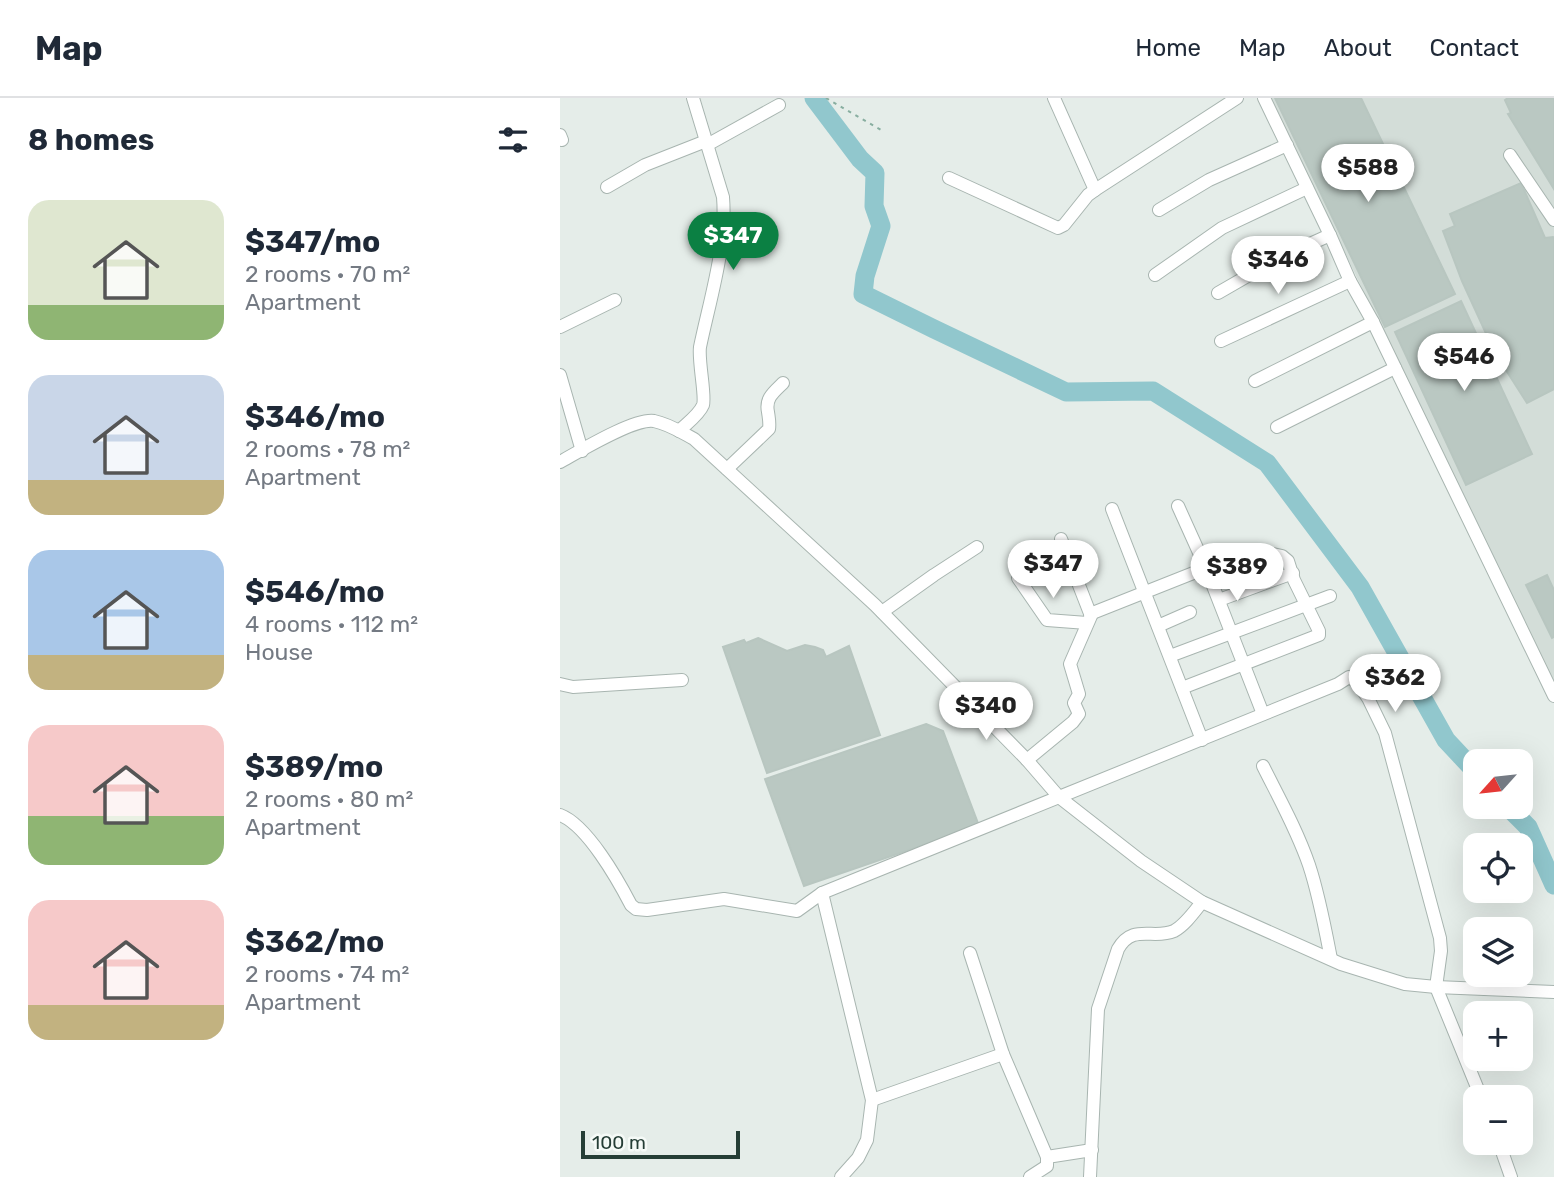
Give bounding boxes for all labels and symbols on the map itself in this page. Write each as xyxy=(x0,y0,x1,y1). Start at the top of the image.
pin: $588 xyxy=(1327,144,1409,204)
pin: $347 xyxy=(692,212,774,272)
pin: $346 xyxy=(1237,236,1319,296)
pin: $546 xyxy=(1423,334,1505,393)
pin: $347 xyxy=(1012,540,1094,600)
pin: $389 xyxy=(1196,544,1278,603)
pin: $362 xyxy=(1354,654,1436,714)
pin: $340 xyxy=(945,682,1027,742)
north arrow xyxy=(1463,749,1533,819)
scale bar xyxy=(581,1128,740,1160)

